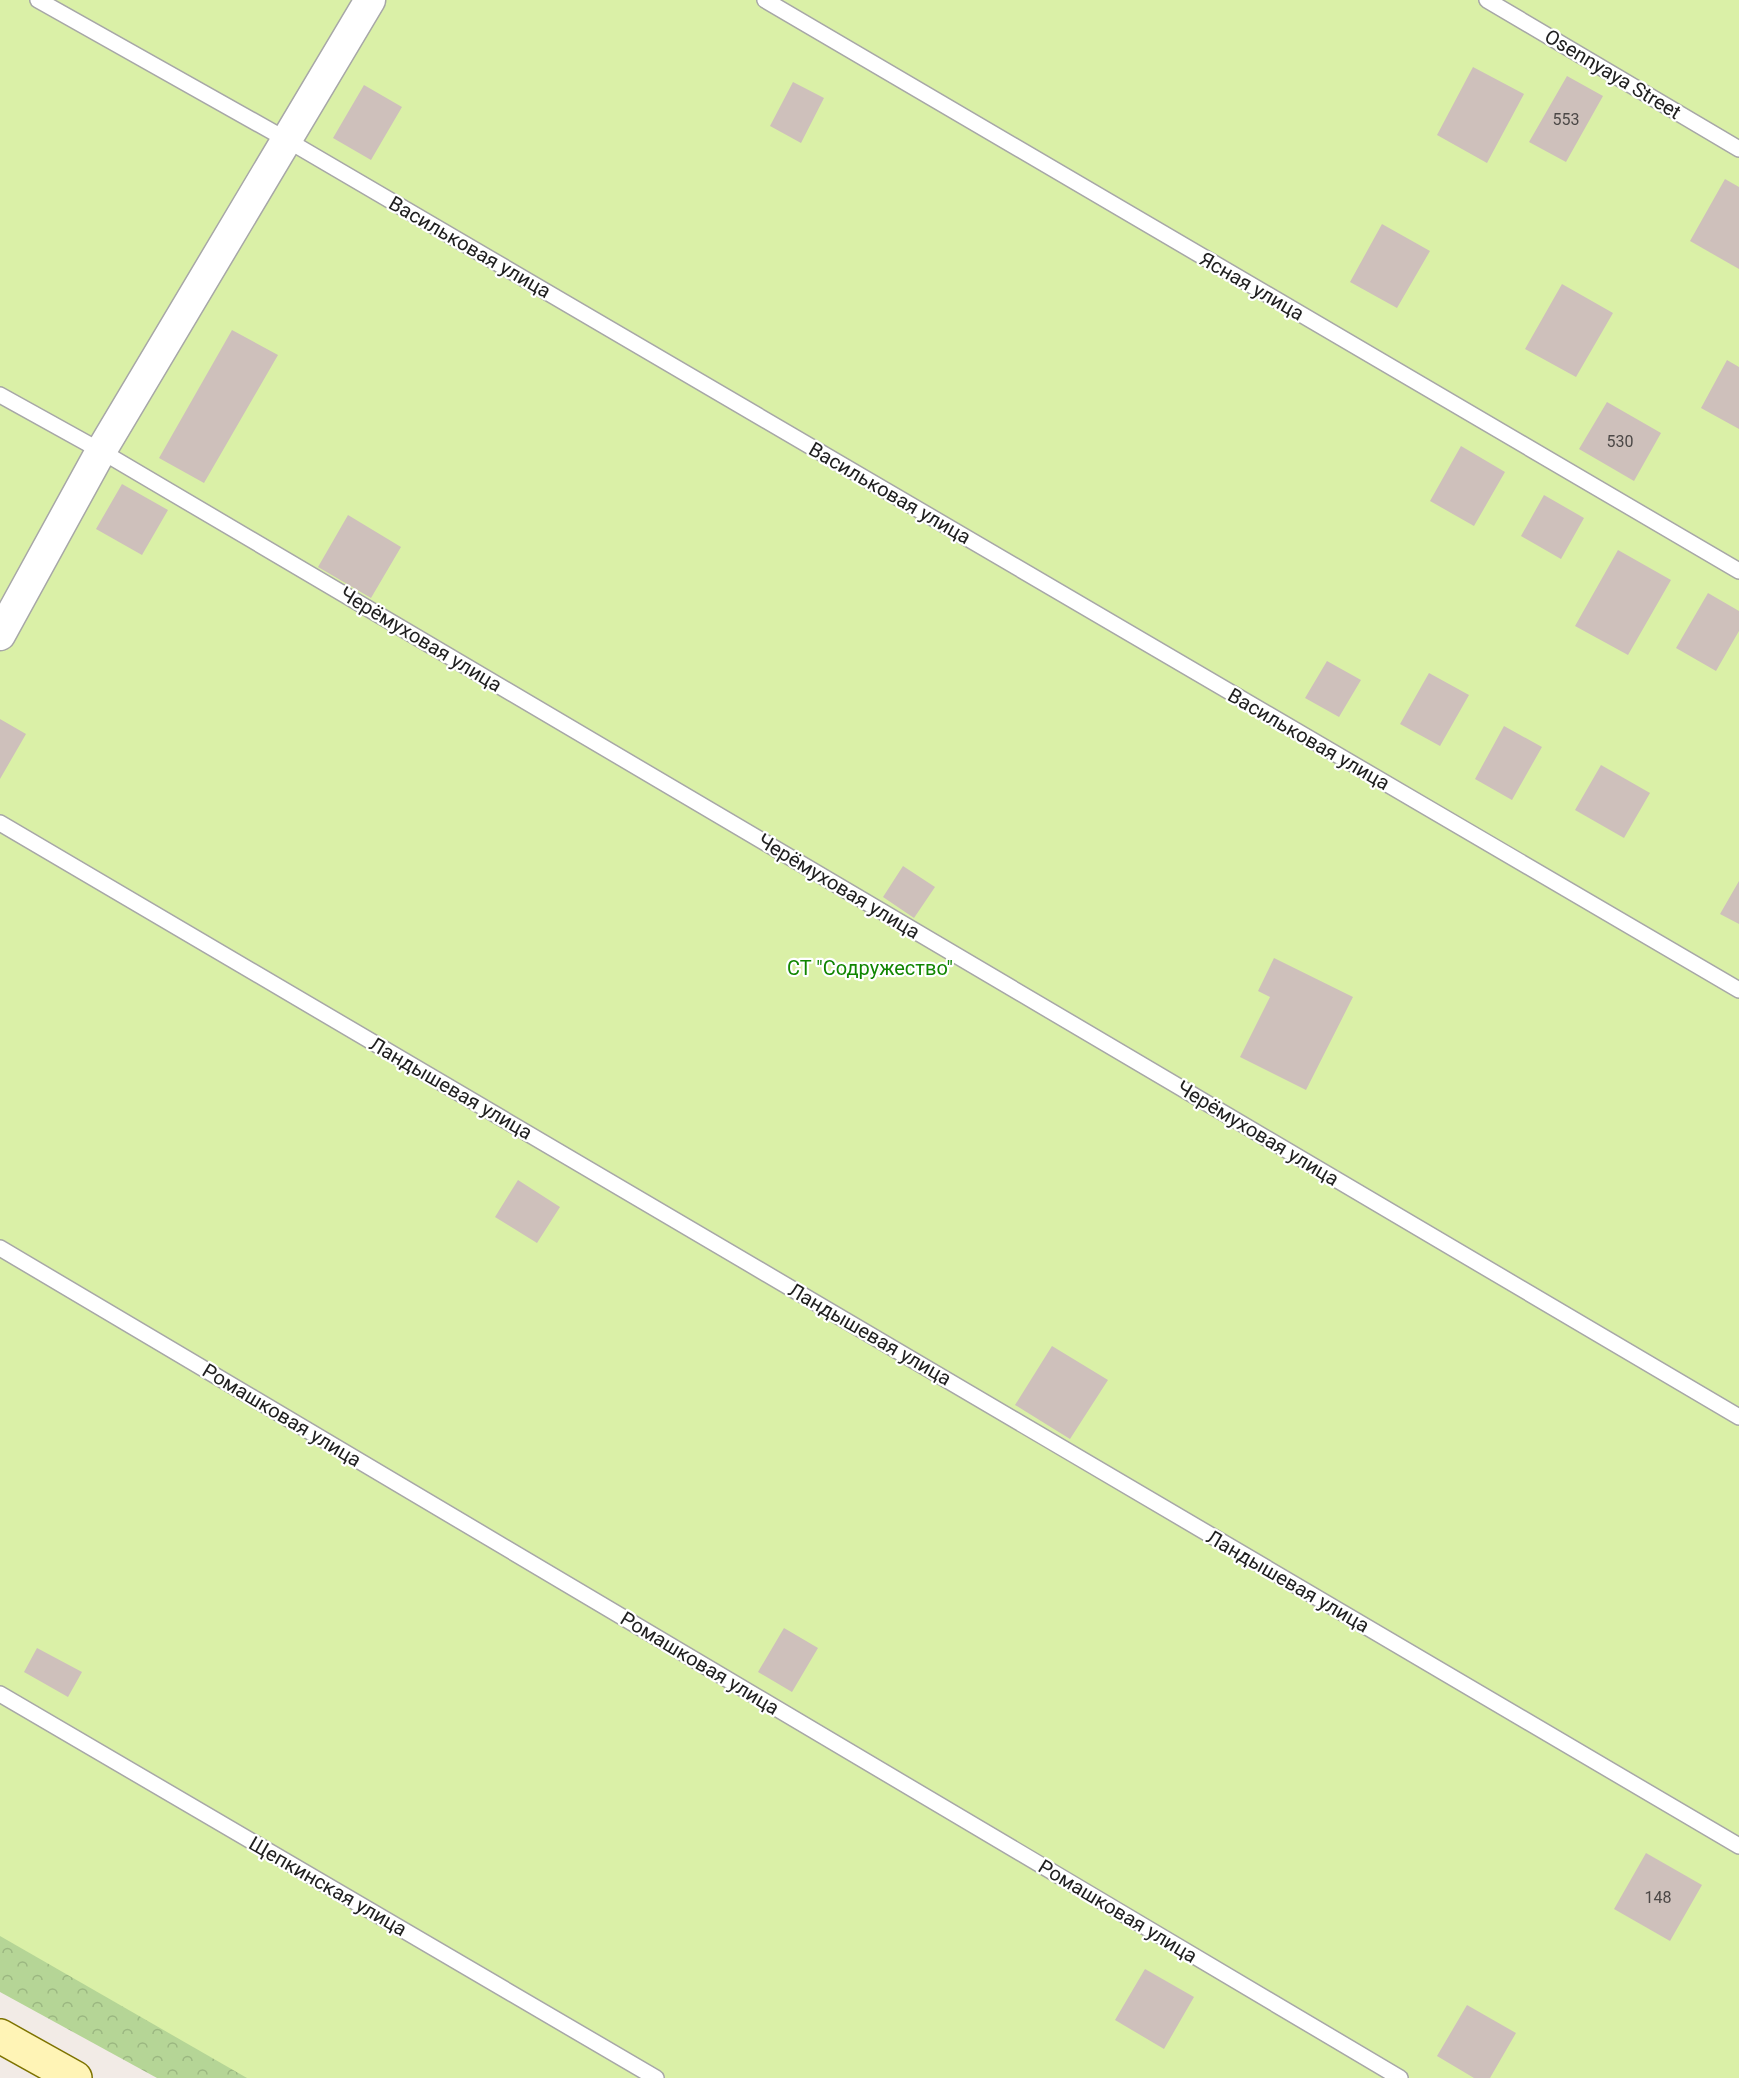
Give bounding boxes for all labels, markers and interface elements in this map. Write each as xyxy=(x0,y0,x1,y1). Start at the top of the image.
street label: Osennyaya Street xyxy=(1540,24,1686,124)
house number: 553 xyxy=(1553,110,1579,129)
street label: Васильковая улица xyxy=(385,191,555,303)
street label: Ясная улица xyxy=(1196,246,1308,326)
house number: 530 xyxy=(1607,432,1633,451)
street label: Васильковая улица xyxy=(805,437,975,549)
street label: Черёмуховая улица xyxy=(336,581,506,697)
street label: Васильковая улица xyxy=(1224,683,1394,795)
street label: Черёмуховая улица xyxy=(754,828,924,944)
park label: СТ "Содружество" xyxy=(787,956,953,980)
street label: Ландышевая улица xyxy=(365,1032,537,1144)
street label: Черёмуховая улица xyxy=(1173,1075,1343,1191)
street label: Ландышевая улица xyxy=(784,1278,956,1390)
street label: Ромашковая улица xyxy=(198,1358,366,1472)
street label: Ландышевая улица xyxy=(1202,1525,1374,1637)
street label: Ромашковая улица xyxy=(616,1606,784,1720)
street label: Щепкинская улица xyxy=(245,1831,411,1941)
street label: Ромашковая улица xyxy=(1034,1854,1202,1968)
house number: 148 xyxy=(1645,1888,1671,1907)

